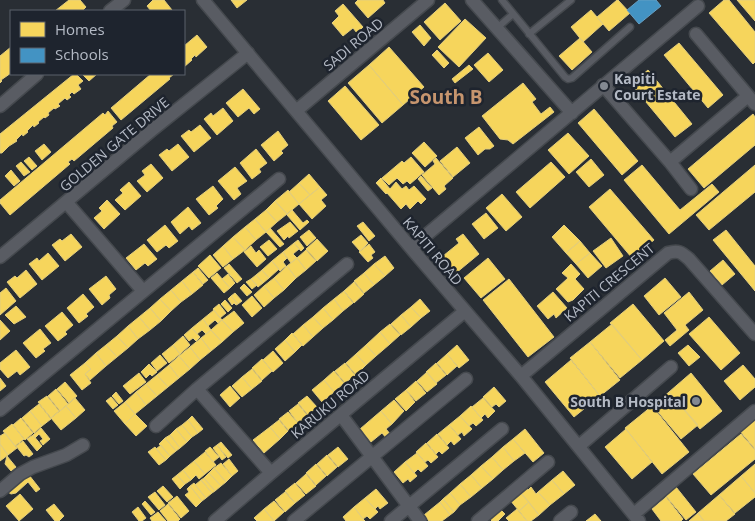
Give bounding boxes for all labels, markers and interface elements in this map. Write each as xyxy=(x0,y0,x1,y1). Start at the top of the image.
legend xyxy=(10,10,185,75)
street label: SADI ROAD xyxy=(319,13,387,75)
text: Homes xyxy=(55,19,105,39)
text: Schools xyxy=(55,44,109,64)
place label: Kapiti Court Estate xyxy=(614,69,701,104)
marker: Kapiti Court Estate xyxy=(598,80,610,92)
district label: South B xyxy=(409,84,483,110)
street label: GOLDEN GATE DRIVE xyxy=(55,93,173,195)
street label: KAPITI ROAD xyxy=(399,213,467,289)
street label: KAPITI CRESCENT xyxy=(560,238,659,326)
street label: KARUKU ROAD xyxy=(287,365,373,443)
place label: South B Hospital xyxy=(570,392,686,411)
marker: South B Hospital xyxy=(690,395,702,407)

